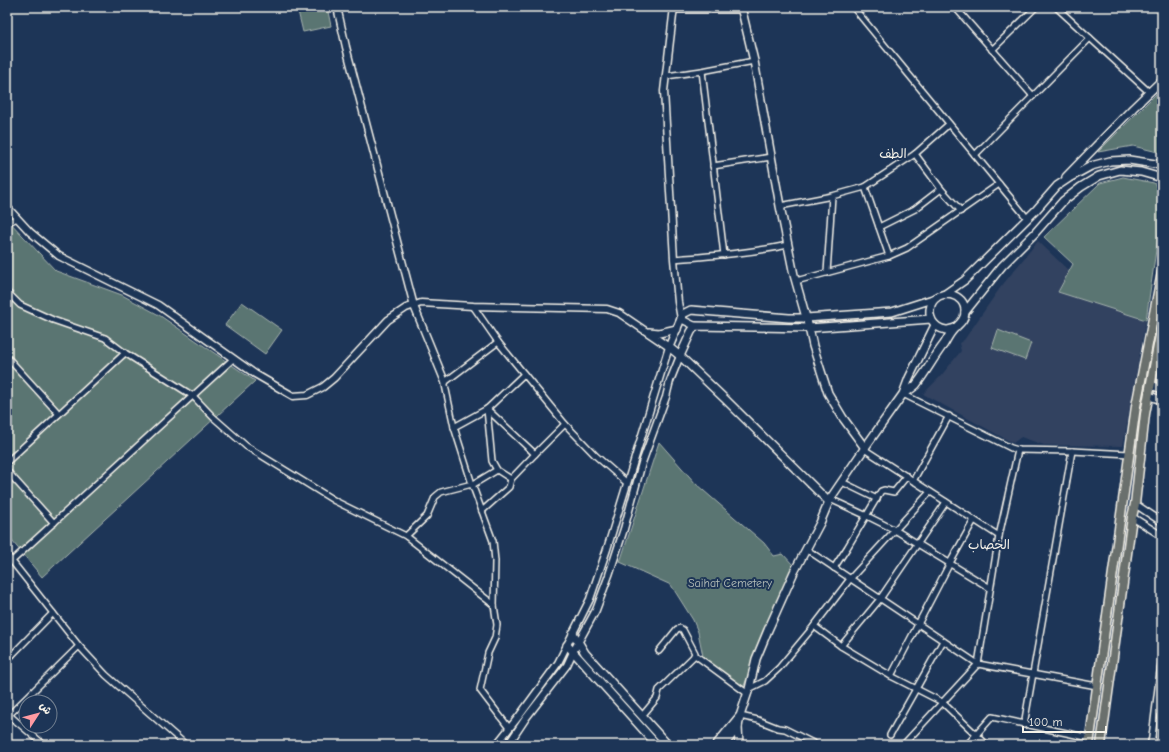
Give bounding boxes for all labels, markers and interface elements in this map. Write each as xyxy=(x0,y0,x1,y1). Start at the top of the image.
district label: الطف xyxy=(879,146,907,161)
district label: الخصاب xyxy=(968,537,1010,553)
park label: Saihat Cemetery xyxy=(688,576,773,590)
north arrow xyxy=(18,694,58,734)
text: ش xyxy=(37,700,55,717)
scale bar xyxy=(1023,708,1106,734)
text: 100 m xyxy=(1029,715,1062,729)

